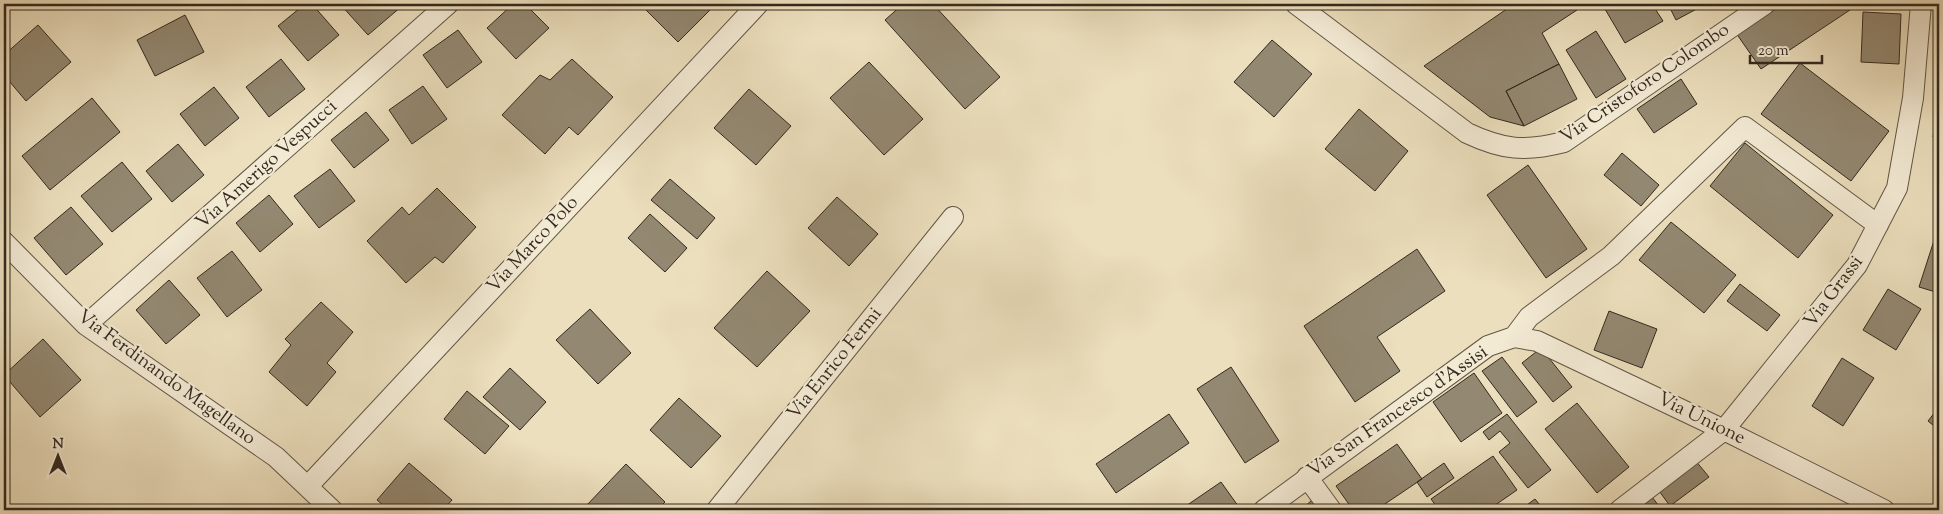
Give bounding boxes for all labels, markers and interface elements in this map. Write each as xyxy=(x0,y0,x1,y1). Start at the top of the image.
street label: Via Cristoforo Colombo xyxy=(1555,17,1735,151)
scale bar xyxy=(1750,32,1823,64)
text: 20 m xyxy=(1758,41,1789,62)
street label: Via Amerigo Vespucci xyxy=(190,94,344,236)
street label: Via Marco Polo xyxy=(481,190,585,300)
street label: Via Grassi xyxy=(1798,250,1870,334)
street label: Via Enrico Fermi xyxy=(781,302,889,426)
street label: Via Ferdinando Magellano xyxy=(71,304,261,452)
street label: Via San Francesco d'Assisi xyxy=(1302,339,1494,485)
street label: Via Unione xyxy=(1653,386,1750,452)
north arrow xyxy=(32,432,82,482)
text: N xyxy=(52,435,64,455)

